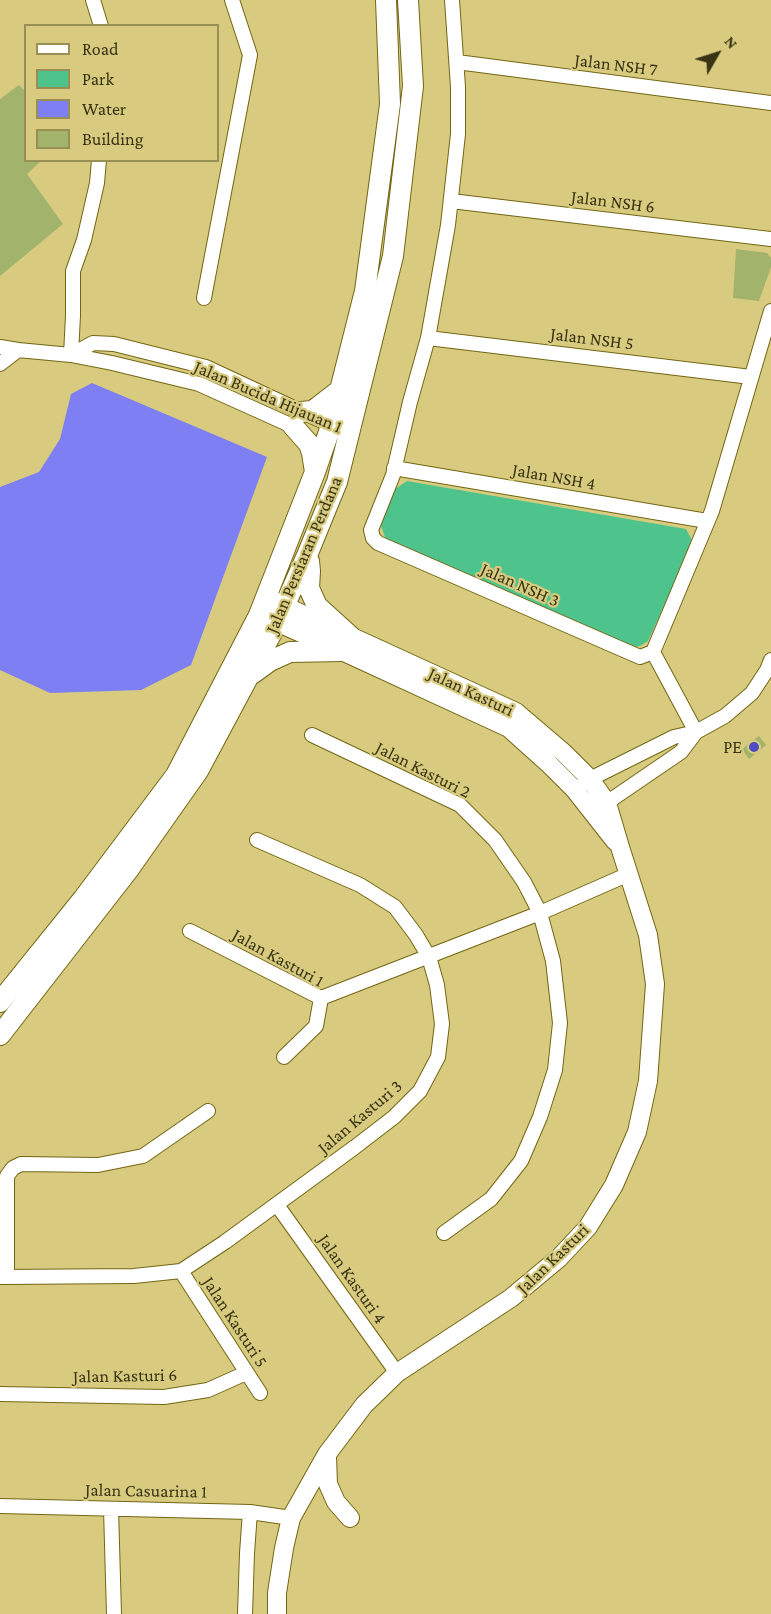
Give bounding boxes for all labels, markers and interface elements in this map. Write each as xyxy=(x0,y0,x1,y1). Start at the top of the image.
legend xyxy=(24,24,219,162)
north arrow xyxy=(687,24,747,84)
text: N xyxy=(721,33,741,52)
text: Road xyxy=(82,39,119,59)
street label: Jalan NSH 7 xyxy=(573,49,659,81)
text: Park xyxy=(82,69,114,89)
text: Water xyxy=(82,99,126,119)
text: Building xyxy=(82,129,143,149)
street label: Jalan NSH 6 xyxy=(570,186,656,218)
street label: Jalan NSH 5 xyxy=(549,323,635,355)
street label: Jalan Bucida Hijauan 1 xyxy=(191,356,345,438)
street label: Jalan NSH 4 xyxy=(511,459,597,495)
street label: Jalan Persiaran Perdana xyxy=(261,473,347,637)
street label: Jalan NSH 3 xyxy=(477,558,563,612)
street label: Jalan Kasturi xyxy=(425,663,517,721)
place label: PE xyxy=(723,736,742,758)
street label: Jalan Kasturi 2 xyxy=(372,737,474,803)
marker: PE xyxy=(747,740,761,754)
street label: Jalan Kasturi 1 xyxy=(228,924,328,992)
street label: Jalan Kasturi 3 xyxy=(313,1075,407,1159)
street label: Jalan Kasturi xyxy=(512,1219,594,1299)
street label: Jalan Kasturi 4 xyxy=(313,1230,391,1328)
street label: Jalan Kasturi 5 xyxy=(198,1273,272,1371)
street label: Jalan Kasturi 6 xyxy=(73,1364,177,1388)
street label: Jalan Casuarina 1 xyxy=(85,1479,207,1503)

